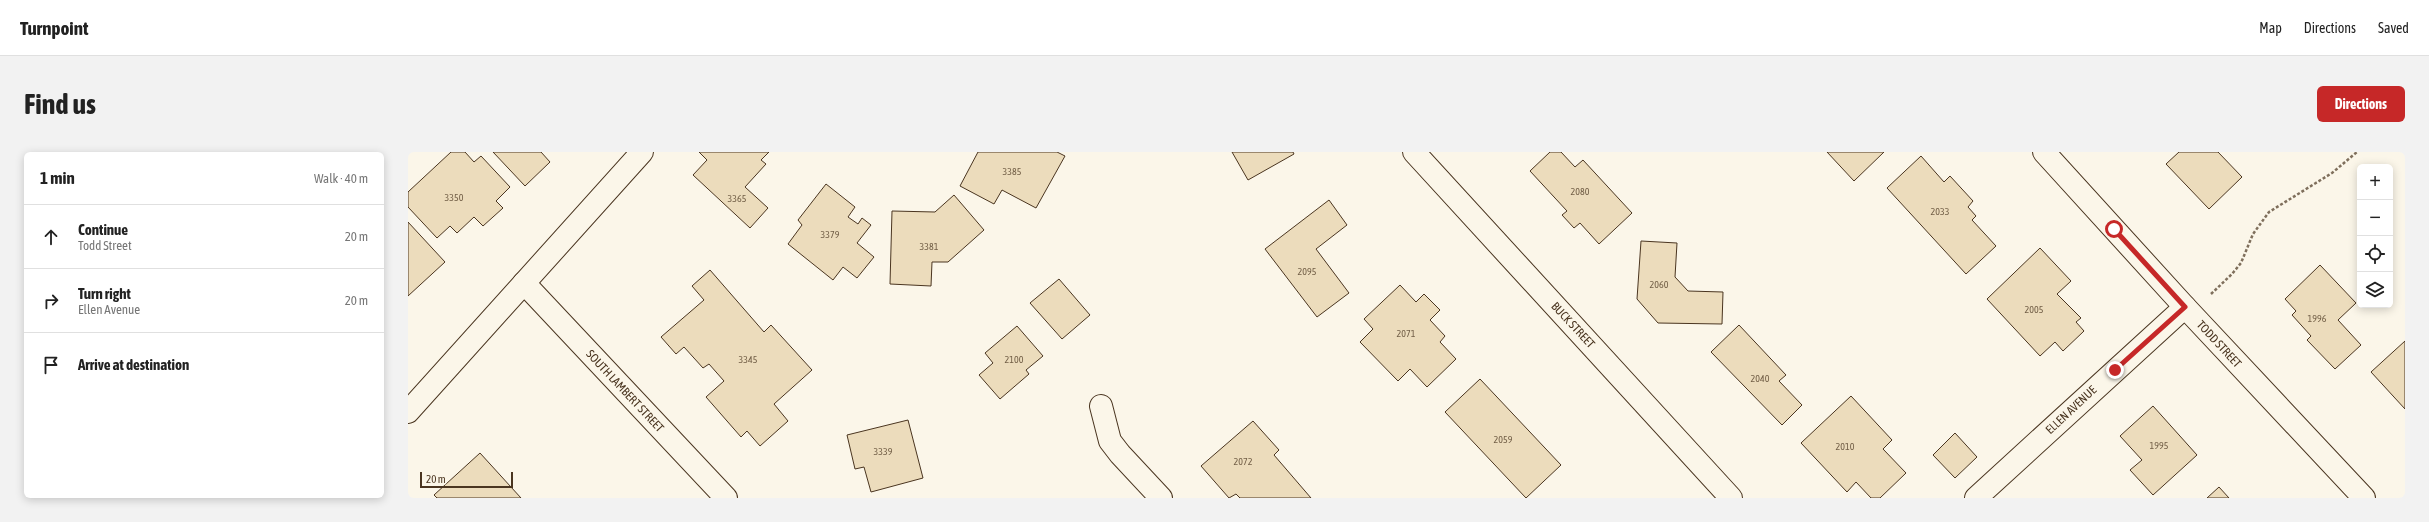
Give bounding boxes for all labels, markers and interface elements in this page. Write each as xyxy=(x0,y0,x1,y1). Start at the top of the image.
text: Turnpoint xyxy=(20,17,88,39)
text: Map xyxy=(2259,20,2282,36)
text: Directions xyxy=(2304,20,2356,36)
text: Saved xyxy=(2378,20,2409,36)
button: Directions xyxy=(2317,86,2405,122)
text: Find us xyxy=(24,88,96,120)
map controls xyxy=(2357,164,2393,308)
button: + xyxy=(2357,164,2393,200)
house number: 3385 xyxy=(1003,166,1022,177)
text: 1 min xyxy=(40,168,75,188)
text: Walk · 40 m xyxy=(314,171,368,186)
house number: 2080 xyxy=(1571,186,1590,197)
house number: 3350 xyxy=(445,192,464,203)
house number: 3365 xyxy=(728,193,747,204)
button: − xyxy=(2357,200,2393,236)
house number: 2033 xyxy=(1931,206,1950,217)
route start xyxy=(2105,220,2123,238)
text: Continue xyxy=(78,221,128,238)
icon: ahead xyxy=(40,226,62,248)
text: 20 m xyxy=(345,229,368,244)
house number: 3379 xyxy=(821,229,840,240)
button: locate xyxy=(2357,236,2393,272)
text: Todd Street xyxy=(78,238,132,253)
house number: 3381 xyxy=(920,241,939,252)
house number: 2095 xyxy=(1298,266,1317,277)
button: layers xyxy=(2357,272,2393,308)
house number: 2060 xyxy=(1650,279,1669,290)
text: Turn right xyxy=(78,285,131,302)
icon: right xyxy=(40,290,62,312)
text: 20 m xyxy=(345,293,368,308)
street label: BUCK STREET xyxy=(1548,299,1598,351)
text: Ellen Avenue xyxy=(78,302,140,317)
house number: 2005 xyxy=(2025,304,2044,315)
house number: 1996 xyxy=(2308,313,2327,324)
street label: TODD STREET xyxy=(2194,318,2245,371)
house number: 2071 xyxy=(1397,328,1416,339)
street label: SOUTH LAMBERT STREET xyxy=(583,347,667,435)
icon: arrive xyxy=(40,354,62,376)
house number: 3345 xyxy=(739,354,758,365)
house number: 2100 xyxy=(1005,354,1024,365)
text: Arrive at destination xyxy=(78,356,189,373)
route end xyxy=(2106,361,2124,379)
house number: 2040 xyxy=(1751,373,1770,384)
street label: ELLEN AVENUE xyxy=(2043,383,2099,437)
house number: 2059 xyxy=(1494,434,1513,445)
house number: 1995 xyxy=(2150,440,2169,451)
house number: 2010 xyxy=(1836,441,1855,452)
house number: 3339 xyxy=(874,446,893,457)
house number: 2072 xyxy=(1234,456,1253,467)
scale bar xyxy=(420,470,513,489)
text: 20 m xyxy=(426,473,446,485)

